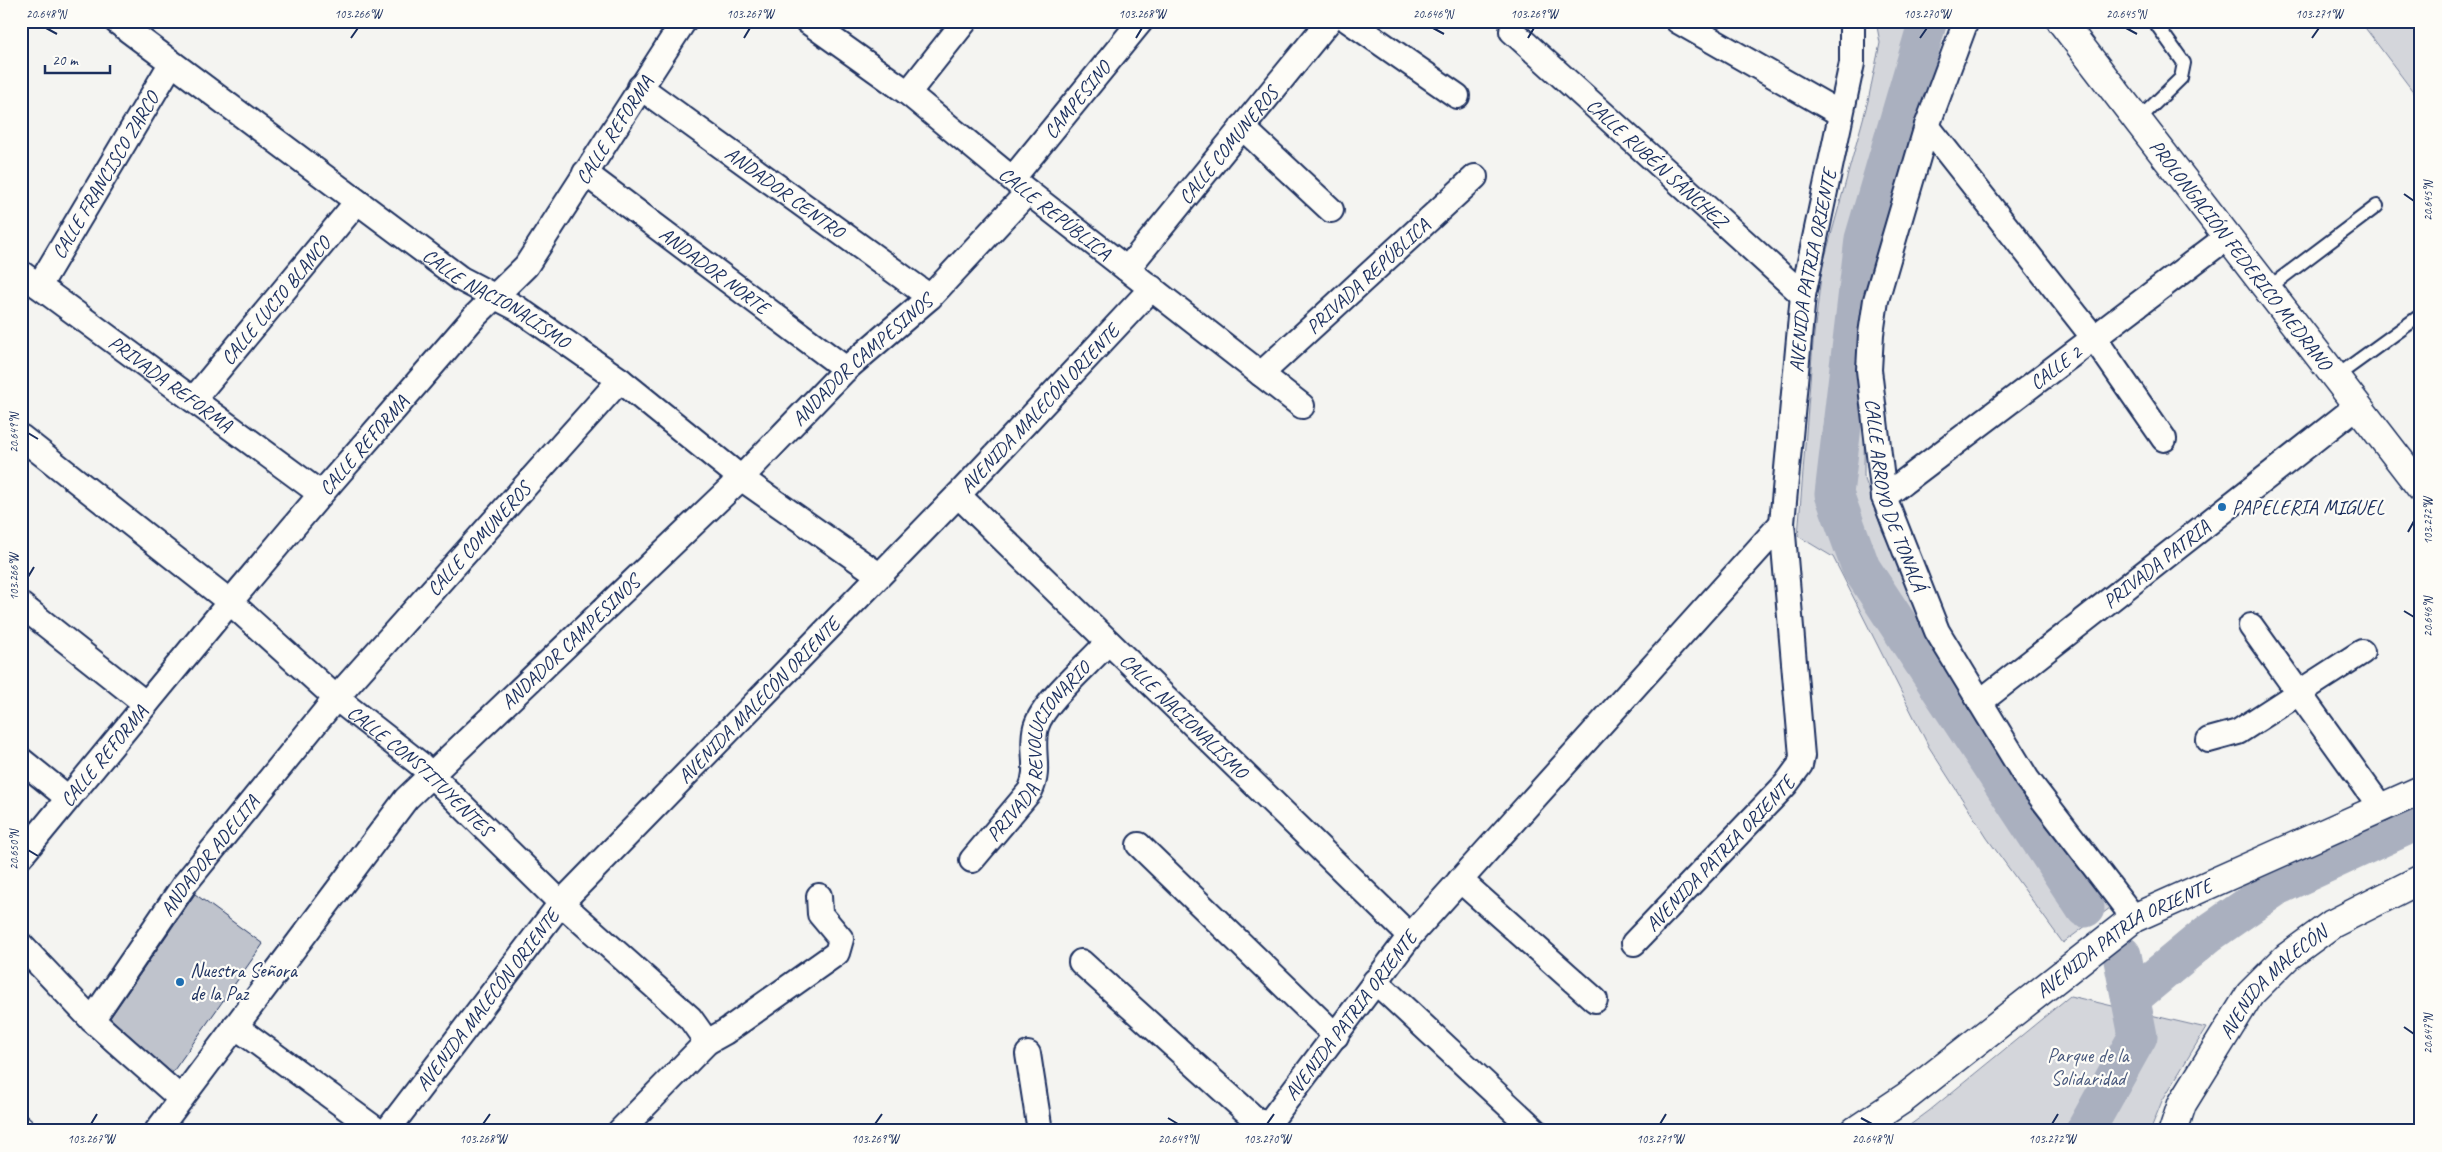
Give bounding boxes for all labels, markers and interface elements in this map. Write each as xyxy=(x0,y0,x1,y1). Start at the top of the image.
text: 20.648°N xyxy=(26,6,68,22)
text: 103.266°W xyxy=(335,6,384,22)
text: 103.267°W xyxy=(727,6,776,22)
text: 103.268°W xyxy=(1119,6,1168,22)
text: 20.646°N xyxy=(1413,6,1455,22)
text: 103.269°W xyxy=(1511,6,1560,22)
text: 103.270°W xyxy=(1904,6,1953,22)
text: 20.645°N xyxy=(2106,6,2148,22)
text: 103.271°W xyxy=(2296,6,2345,22)
scale bar xyxy=(45,42,110,74)
text: 20 m xyxy=(52,51,79,70)
street label: CAMPESINO xyxy=(1038,55,1117,144)
street label: CALLE REFORMA xyxy=(570,70,659,189)
street label: CALLE COMUNEROS xyxy=(1173,80,1285,209)
street label: CALLE FRANCISCO ZARCO xyxy=(46,86,166,263)
street label: CALLE RUBÉN SÁNCHEZ xyxy=(1581,93,1735,236)
street label: PROLONGACIÓN FEDERICO MEDRANO xyxy=(2144,135,2339,377)
street label: ANDADOR CENTRO xyxy=(720,141,851,245)
street label: CALLE REPÚBLICA xyxy=(994,161,1117,266)
street label: AVENIDA PATRIA ORIENTE xyxy=(1784,164,1843,373)
text: 20.645°N xyxy=(2420,179,2436,221)
street label: PRIVADA REPÚBLICA xyxy=(1301,212,1436,339)
street label: ANDADOR NORTE xyxy=(654,221,777,322)
street label: CALLE LUCIO BLANCO xyxy=(215,230,337,370)
street label: CALLE NACIONALISMO xyxy=(418,243,576,355)
street label: ANDADOR CAMPESINOS xyxy=(786,286,941,431)
street label: AVENIDA MALECÓN ORIENTE xyxy=(955,317,1126,498)
street label: PRIVADA REFORMA xyxy=(104,330,238,438)
street label: CALLE 2 xyxy=(2025,339,2088,395)
street label: CALLE REFORMA xyxy=(314,389,415,500)
street label: CALLE ARROYO DE TONALÁ xyxy=(1859,397,1933,597)
text: 20.649°N xyxy=(6,411,22,453)
street label: CALLE COMUNEROS xyxy=(421,475,538,601)
place label: PAPELERIA MIGUEL xyxy=(2232,495,2385,520)
text: 103.272°W xyxy=(2420,495,2436,544)
marker: PAPELERIA MIGUEL xyxy=(2216,501,2228,513)
street label: PRIVADA PATRIA xyxy=(2098,514,2216,614)
text: 103.266°W xyxy=(6,551,22,600)
street label: ANDADOR CAMPESINOS xyxy=(496,567,648,715)
text: 20.646°N xyxy=(2420,595,2436,637)
street label: AVENIDA MALECÓN ORIENTE xyxy=(672,610,847,789)
street label: CALLE NACIONALISMO xyxy=(1115,648,1255,785)
street label: PRIVADA REVOLUCIONARIO xyxy=(981,654,1097,847)
street label: CALLE REFORMA xyxy=(55,699,154,812)
street label: CALLE CONSTITUYENTES xyxy=(342,700,501,845)
street label: AVENIDA PATRIA ORIENTE xyxy=(1640,769,1802,937)
street label: ANDADOR ADELITA xyxy=(154,790,265,921)
text: 20.650°N xyxy=(6,828,22,870)
street label: AVENIDA PATRIA ORIENTE xyxy=(2031,872,2218,1004)
street label: AVENIDA MALECÓN ORIENTE xyxy=(410,902,566,1096)
street label: AVENIDA MALECÓN xyxy=(2214,918,2334,1043)
street label: AVENIDA PATRIA ORIENTE xyxy=(1279,924,1424,1105)
place label: Nuestra Señora de la Paz xyxy=(190,958,299,1006)
marker: Nuestra Señora de la Paz xyxy=(174,976,186,988)
text: 20.647°N xyxy=(2420,1012,2436,1054)
park label: Parque de la Solidaridad xyxy=(2047,1043,2131,1091)
text: 103.267°W xyxy=(68,1131,117,1147)
text: 103.268°W xyxy=(460,1131,509,1147)
text: 103.269°W xyxy=(852,1131,901,1147)
text: 20.649°N xyxy=(1158,1131,1200,1147)
text: 103.270°W xyxy=(1244,1131,1293,1147)
text: 103.271°W xyxy=(1637,1131,1686,1147)
text: 20.648°N xyxy=(1852,1131,1894,1147)
text: 103.272°W xyxy=(2029,1131,2078,1147)

